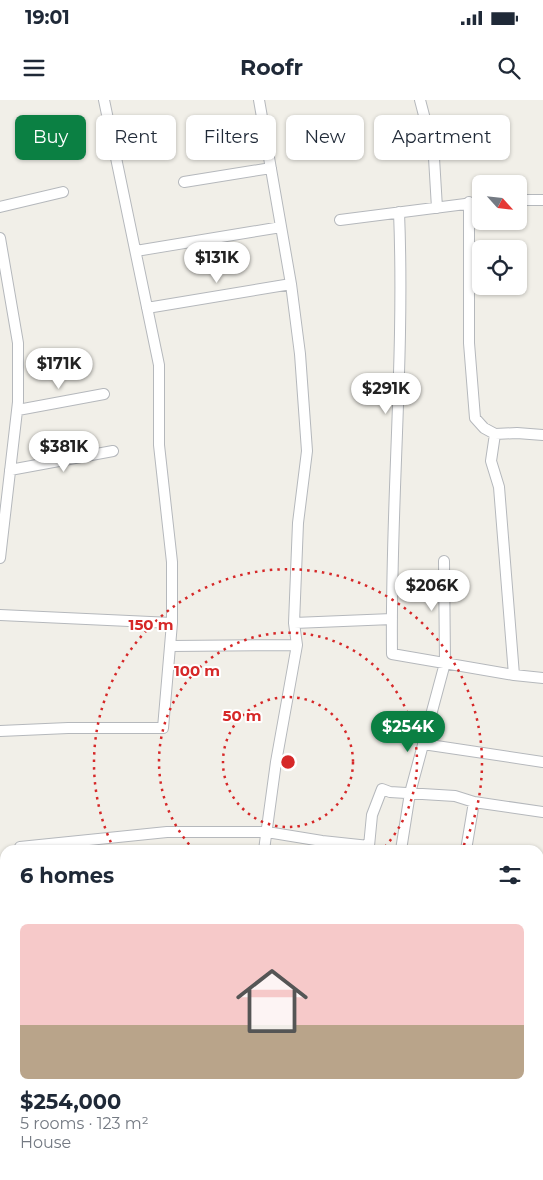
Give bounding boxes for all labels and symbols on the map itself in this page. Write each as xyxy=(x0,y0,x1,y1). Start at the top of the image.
north arrow xyxy=(472,175,528,230)
pin: $131K xyxy=(182,242,252,284)
pin: $171K xyxy=(24,348,94,390)
pin: $291K xyxy=(351,372,421,415)
pin: $381K xyxy=(29,430,99,473)
pin: $206K xyxy=(397,570,467,612)
text: 150 m xyxy=(129,615,173,634)
text: 100 m xyxy=(174,661,220,680)
text: 50 m xyxy=(222,706,262,725)
pin: $254K xyxy=(373,710,443,753)
centre of rings xyxy=(279,753,297,771)

